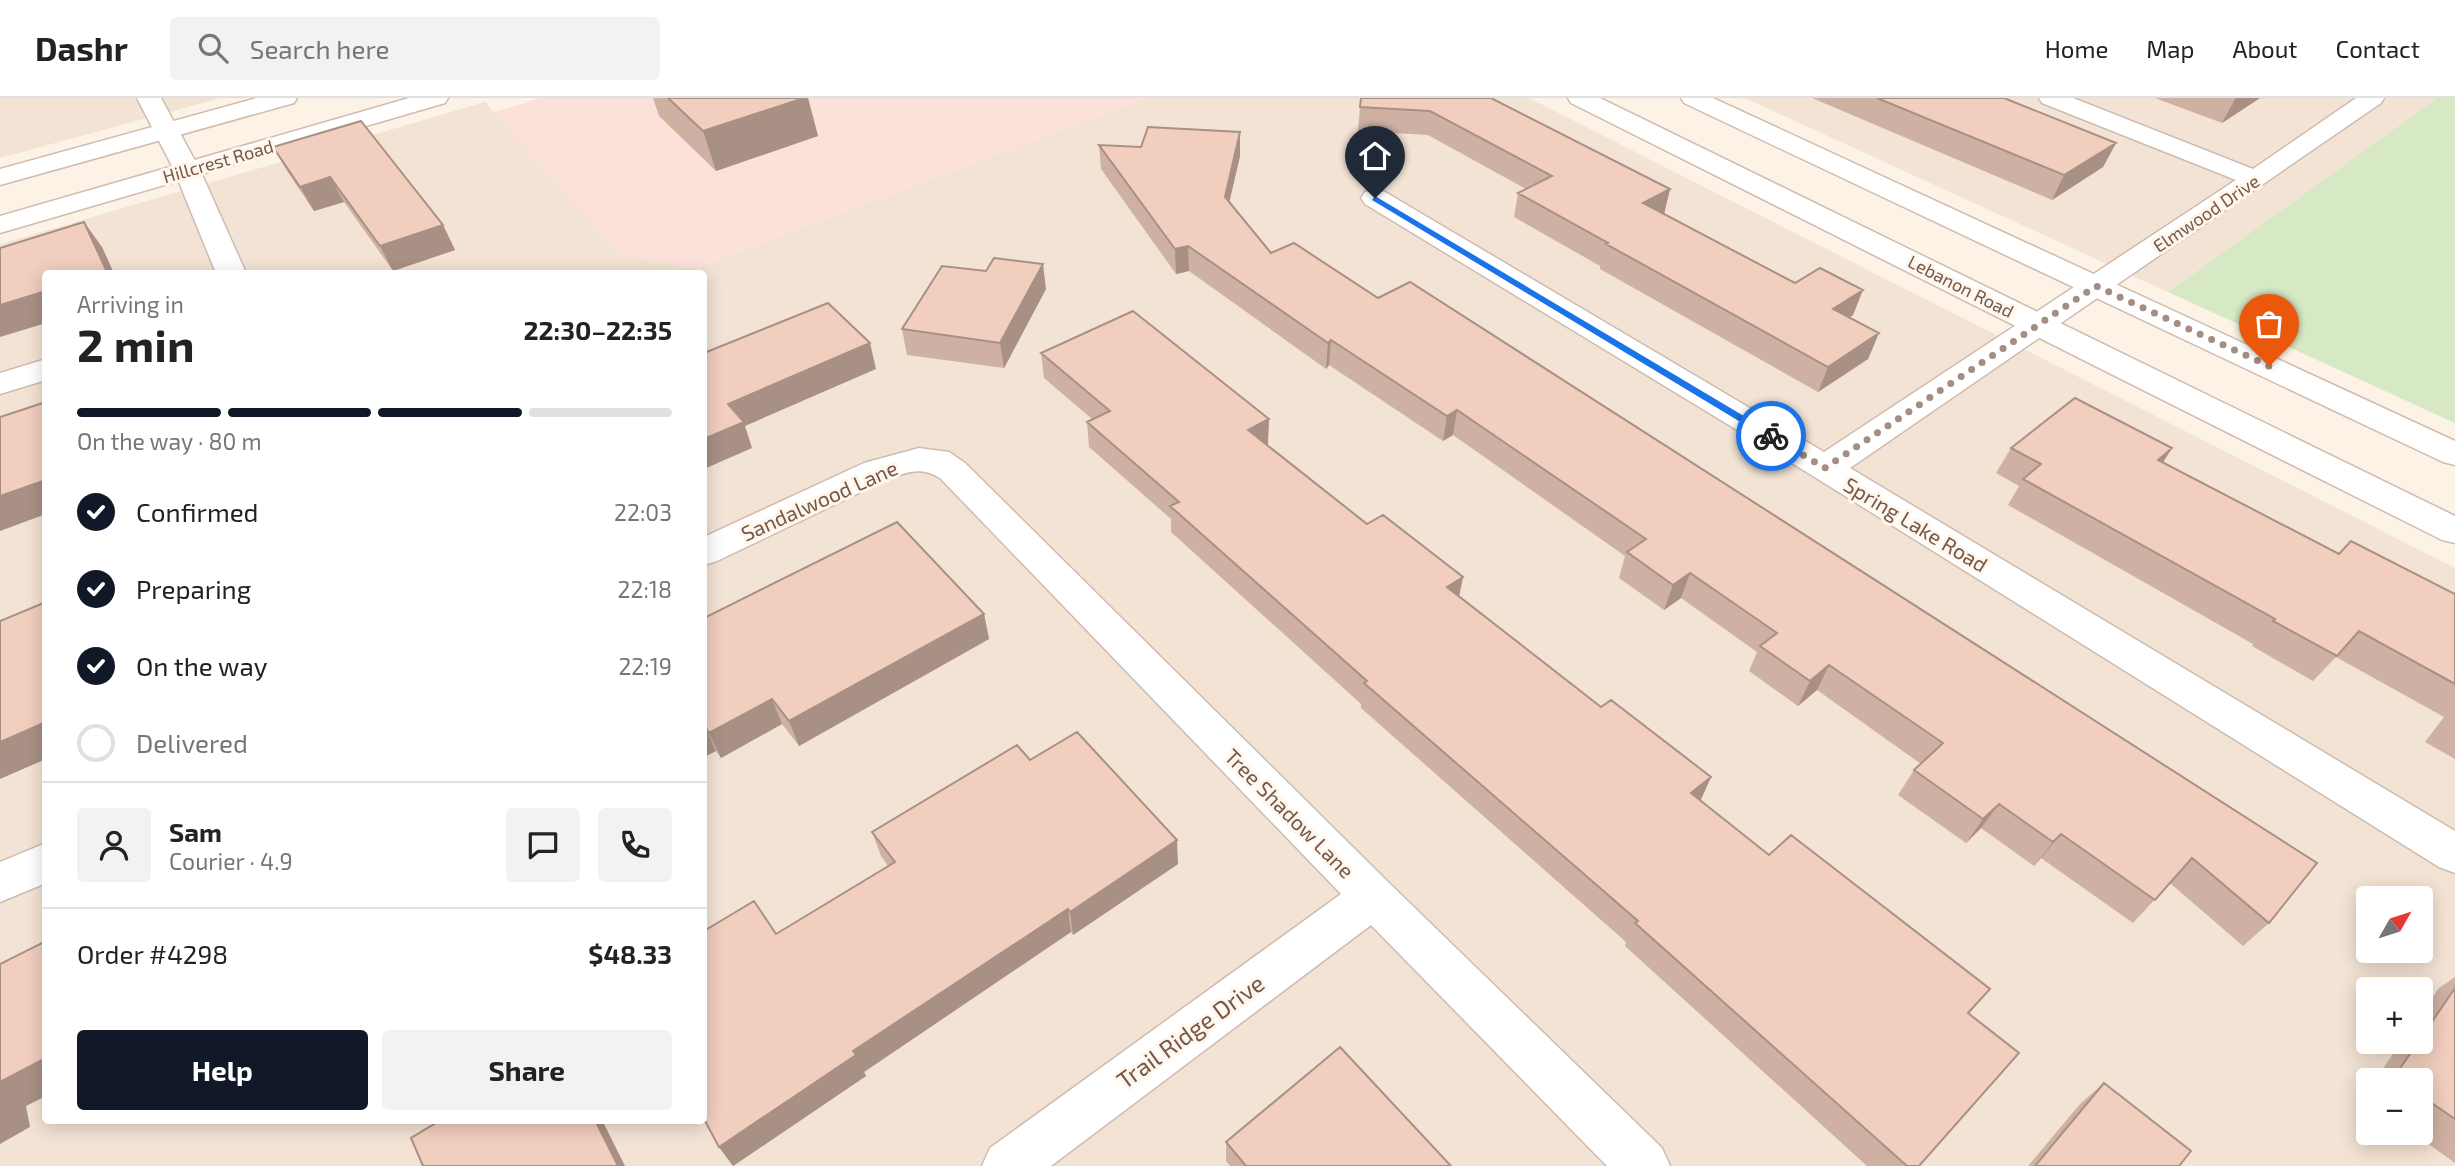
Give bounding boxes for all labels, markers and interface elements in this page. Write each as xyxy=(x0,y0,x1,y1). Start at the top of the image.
search box xyxy=(170,17,660,80)
text: Dashr xyxy=(35,28,128,68)
icon: search xyxy=(194,29,232,67)
text: Search here xyxy=(250,33,389,64)
text: Home xyxy=(2045,34,2108,63)
text: Map xyxy=(2146,34,2194,63)
text: About xyxy=(2232,34,2298,63)
text: Contact xyxy=(2336,34,2420,63)
pin xyxy=(1345,126,1405,198)
street label: Hillcrest Road xyxy=(160,135,276,187)
icon: home xyxy=(1356,137,1394,175)
street label: Elmwood Drive xyxy=(2149,169,2263,257)
street label: Lebanon Road xyxy=(1904,250,2018,322)
text: Arriving in xyxy=(77,290,184,318)
pin xyxy=(2239,294,2299,366)
icon: bag xyxy=(2250,305,2288,343)
text: 22:30–22:35 xyxy=(523,314,672,345)
text: 2 min xyxy=(77,316,195,371)
courier xyxy=(1736,401,1806,471)
icon: bike xyxy=(1752,417,1790,455)
text: On the way · 80 m xyxy=(77,427,262,455)
street label: Sandalwood Lane xyxy=(737,454,901,546)
street label: Spring Lake Road xyxy=(1840,471,1992,577)
icon: check xyxy=(77,493,115,531)
text: Confirmed xyxy=(136,496,259,527)
text: 22:03 xyxy=(614,498,672,526)
icon: check xyxy=(77,570,115,608)
text: Preparing xyxy=(136,573,251,604)
text: 22:18 xyxy=(618,575,672,603)
icon: check xyxy=(77,647,115,685)
text: On the way xyxy=(136,650,267,681)
text: 22:19 xyxy=(618,652,672,680)
text: Delivered xyxy=(136,727,248,758)
street label: Tree Shadow Lane xyxy=(1220,743,1360,883)
button: person xyxy=(77,808,151,882)
button: chat xyxy=(506,808,580,882)
button: phone xyxy=(598,808,672,882)
text: Sam xyxy=(169,816,222,847)
text: Courier · 4.9 xyxy=(169,847,293,875)
north arrow xyxy=(2356,886,2432,962)
map controls xyxy=(2356,886,2433,1145)
text: Order #4298 xyxy=(77,938,228,969)
text: $48.33 xyxy=(588,938,672,969)
street label: Trail Ridge Drive xyxy=(1111,968,1269,1094)
button: + xyxy=(2356,977,2433,1054)
button: Help xyxy=(77,1030,368,1110)
button: Share xyxy=(382,1030,672,1110)
button: − xyxy=(2356,1068,2433,1145)

